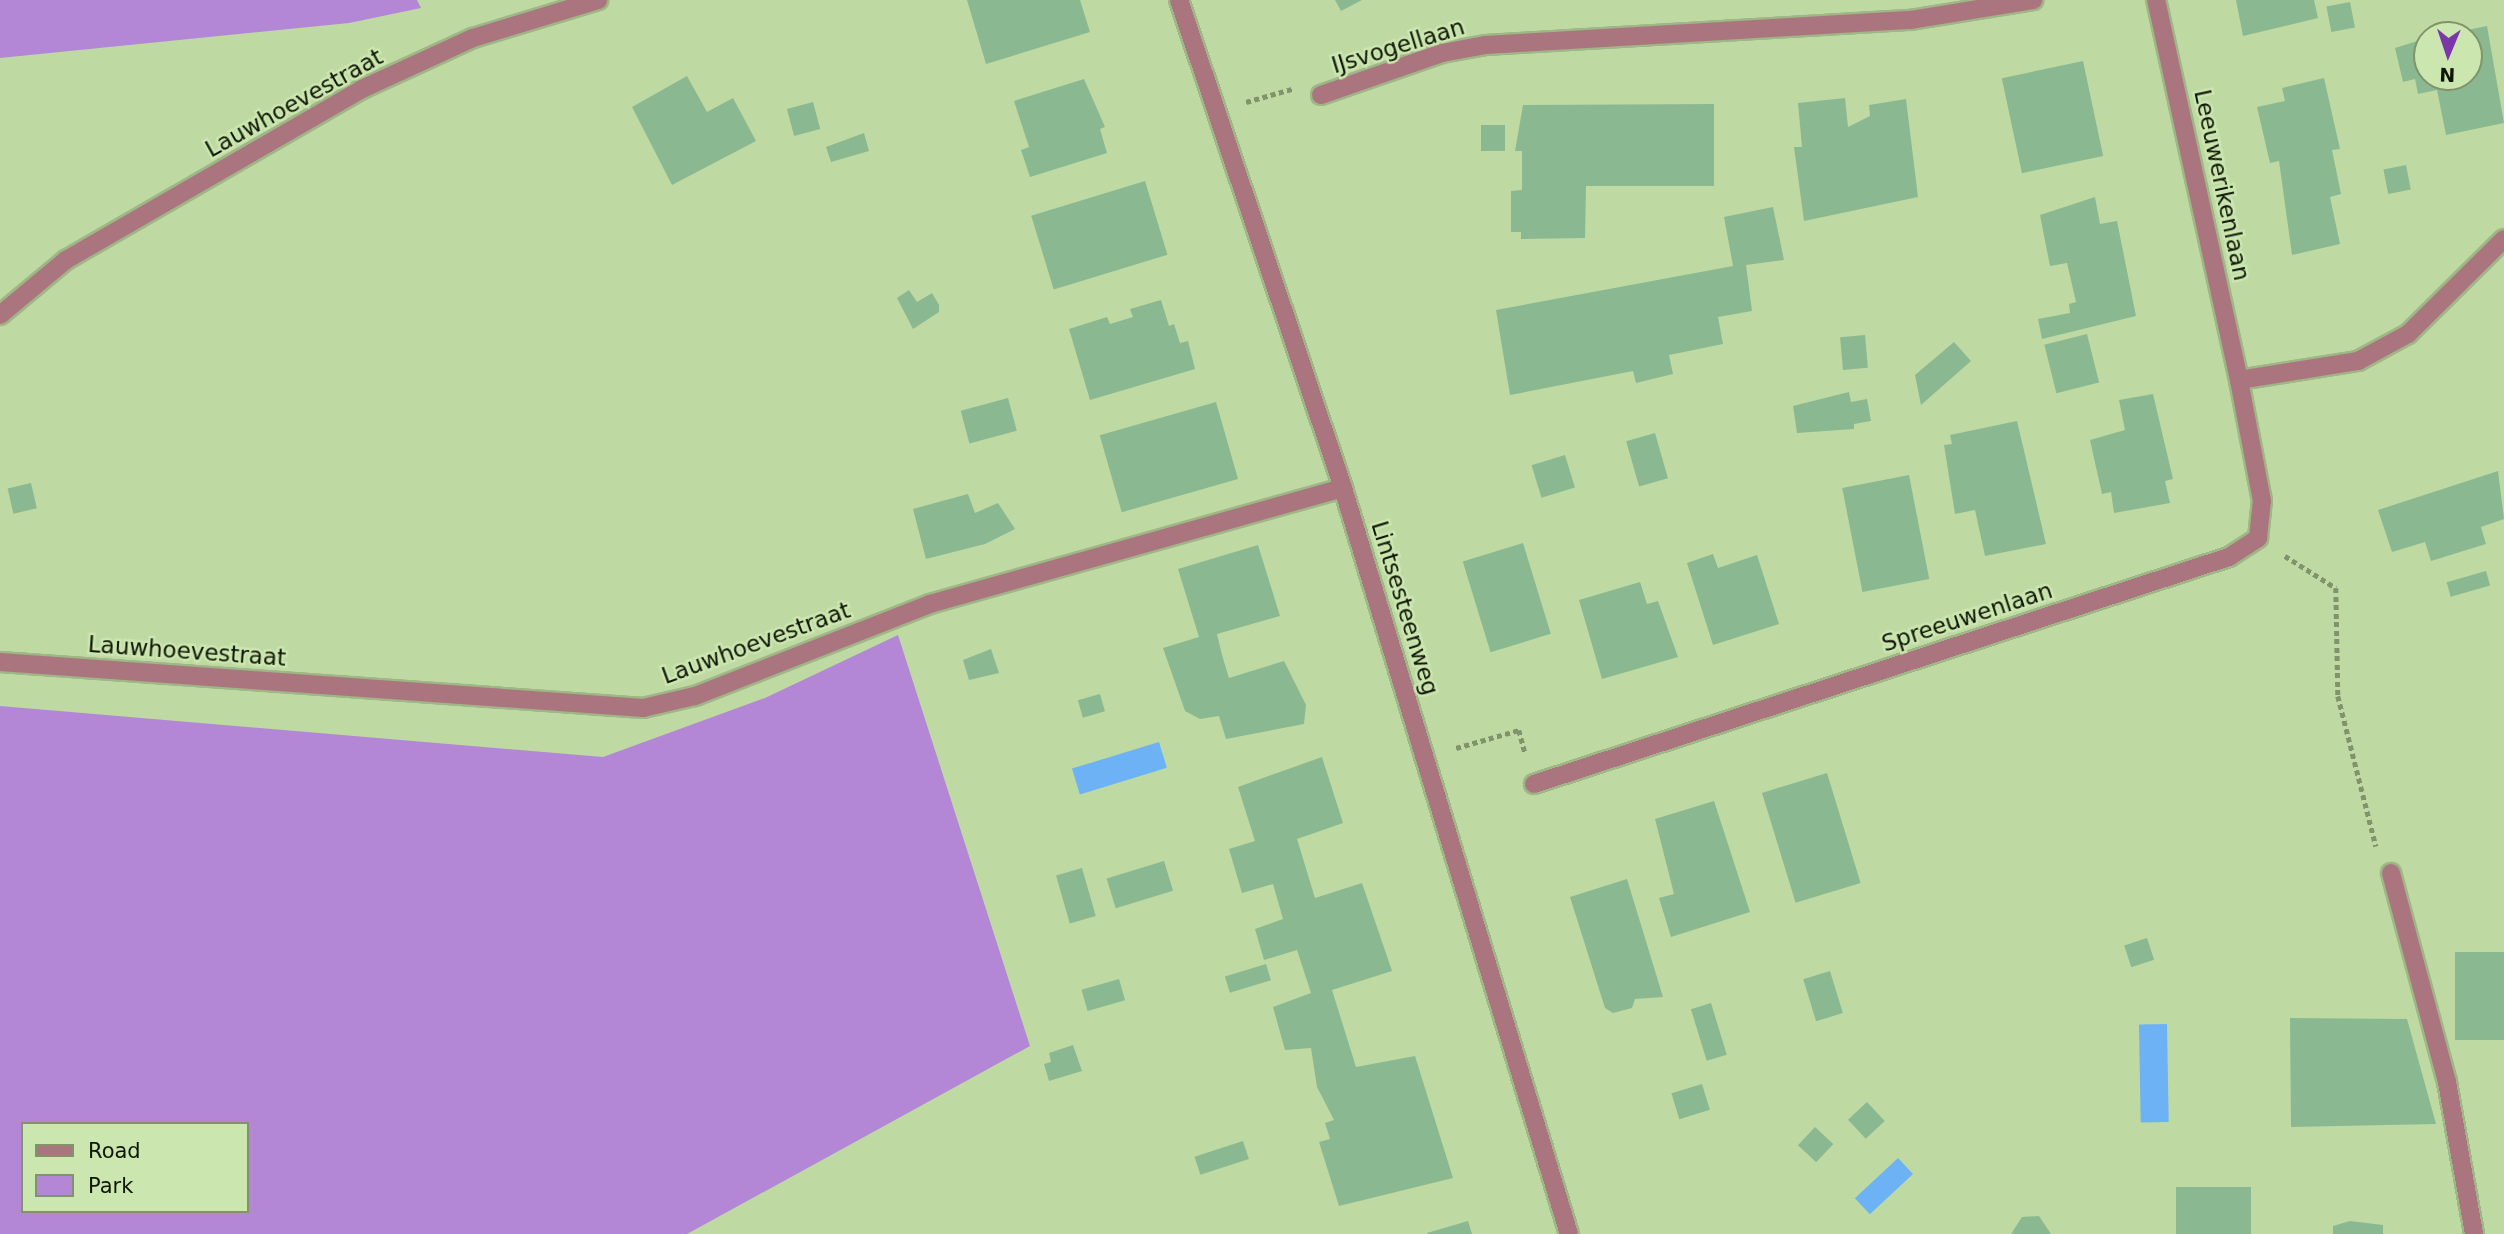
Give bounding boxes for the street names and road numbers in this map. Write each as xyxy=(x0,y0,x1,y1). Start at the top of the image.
street label: IJsvogellaan xyxy=(1328,13,1468,79)
street label: Lauwhoevestraat xyxy=(200,43,388,163)
street label: Leeuwerikenlaan xyxy=(2188,87,2256,283)
street label: Lintsesteenweg xyxy=(1365,518,1445,698)
street label: Spreeuwenlaan xyxy=(1878,576,2056,658)
street label: Lauwhoevestraat xyxy=(658,596,854,690)
street label: Lauwhoevestraat xyxy=(87,630,287,672)

